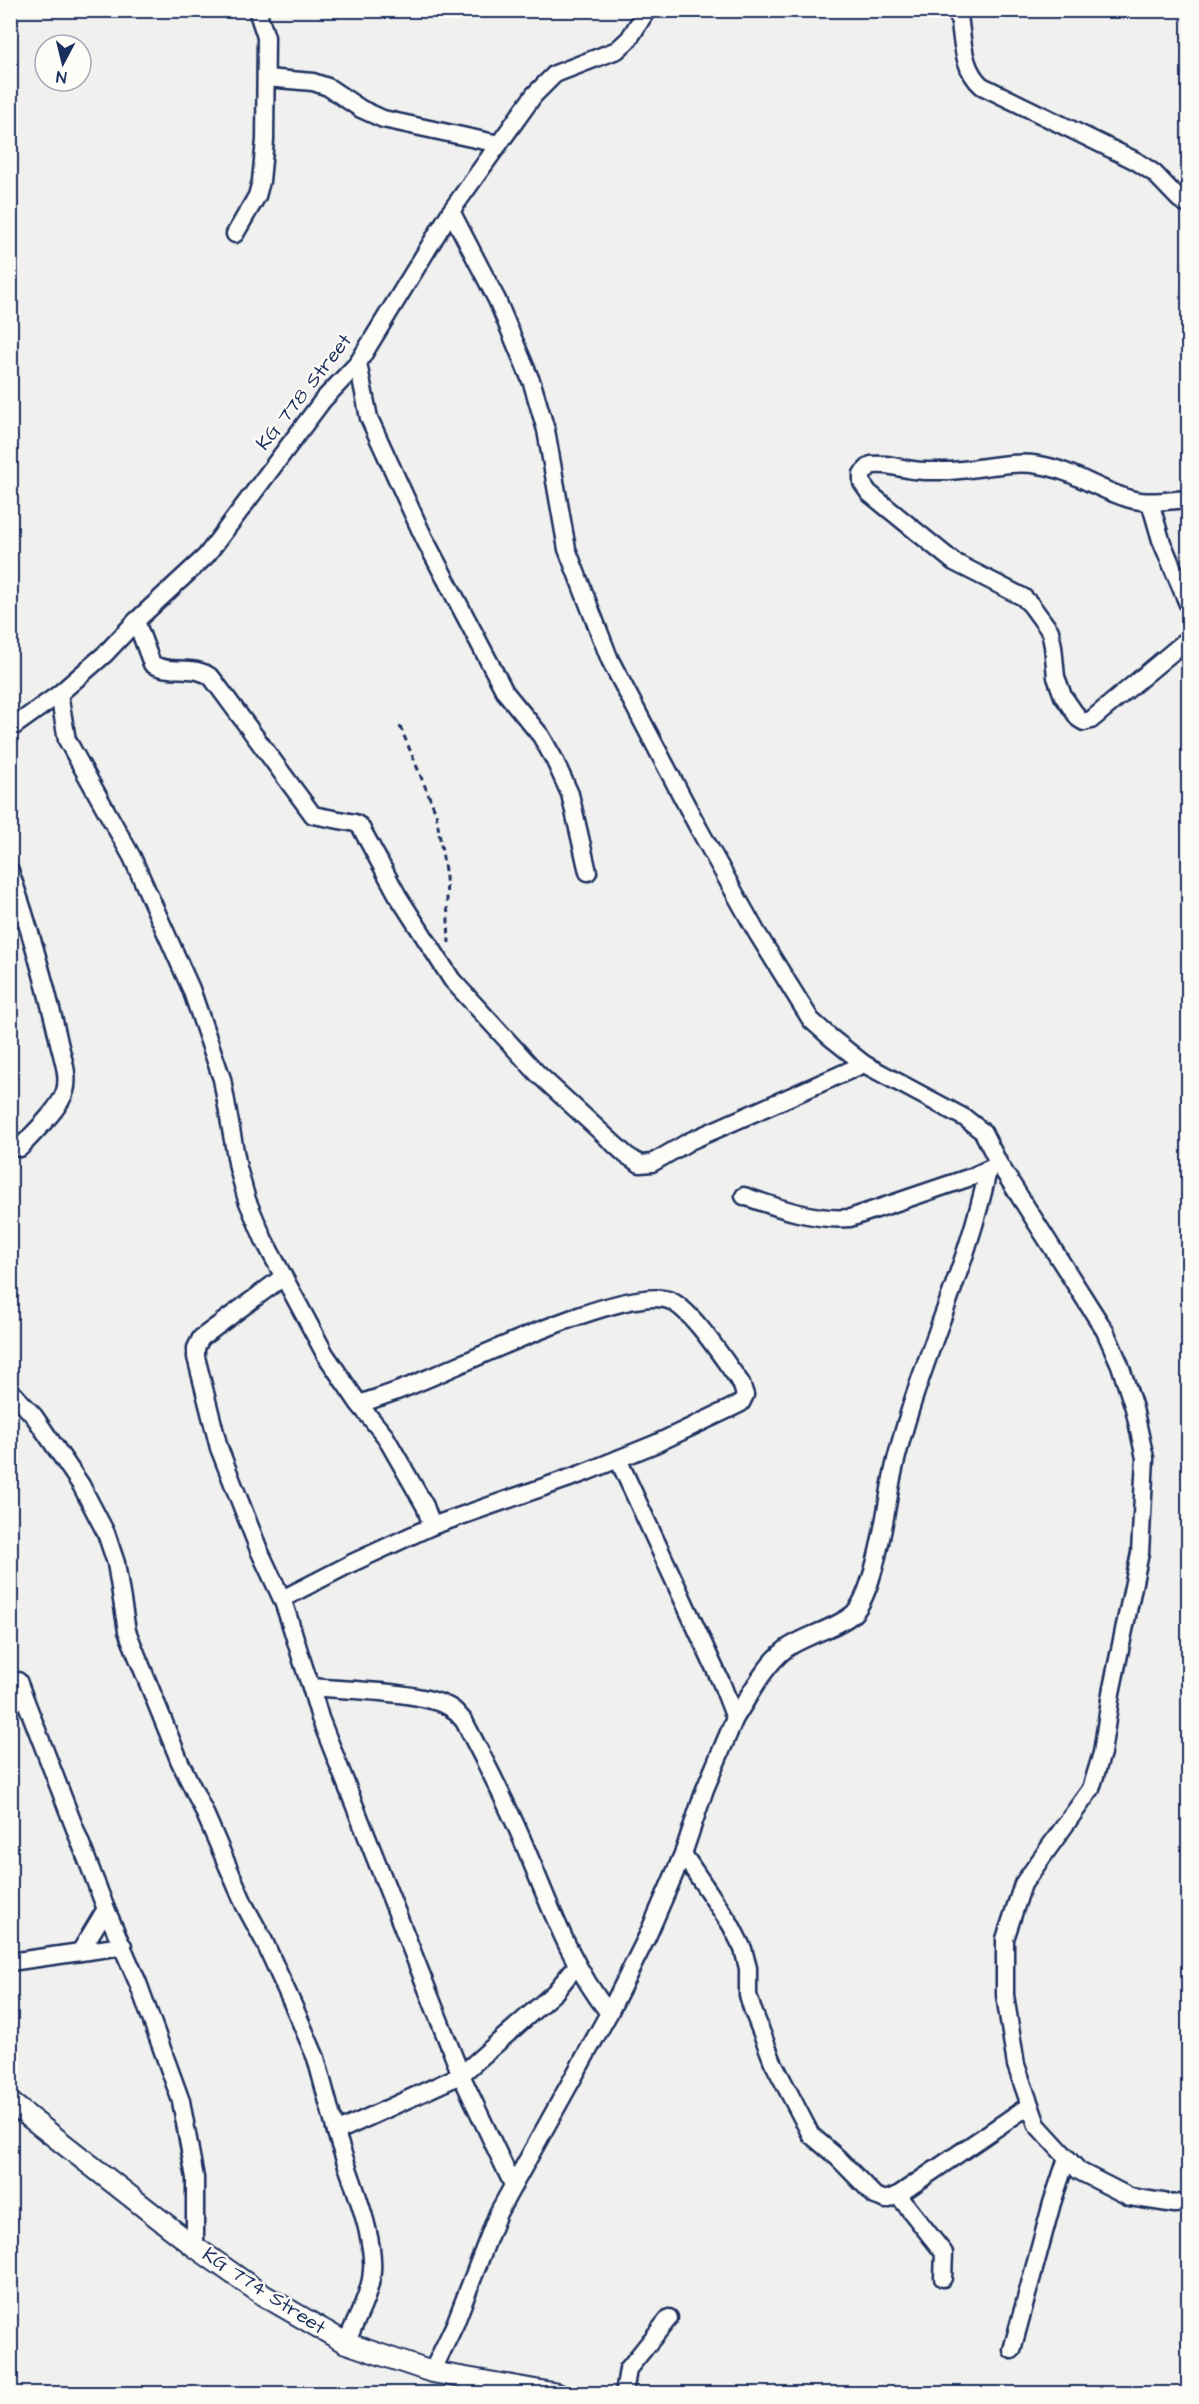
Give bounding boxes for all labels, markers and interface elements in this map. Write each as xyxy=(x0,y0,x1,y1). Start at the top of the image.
north arrow xyxy=(33,33,93,93)
text: N xyxy=(55,65,68,88)
street label: KG 778 Street xyxy=(249,328,359,456)
street label: KG 774 Street xyxy=(197,2241,331,2341)

